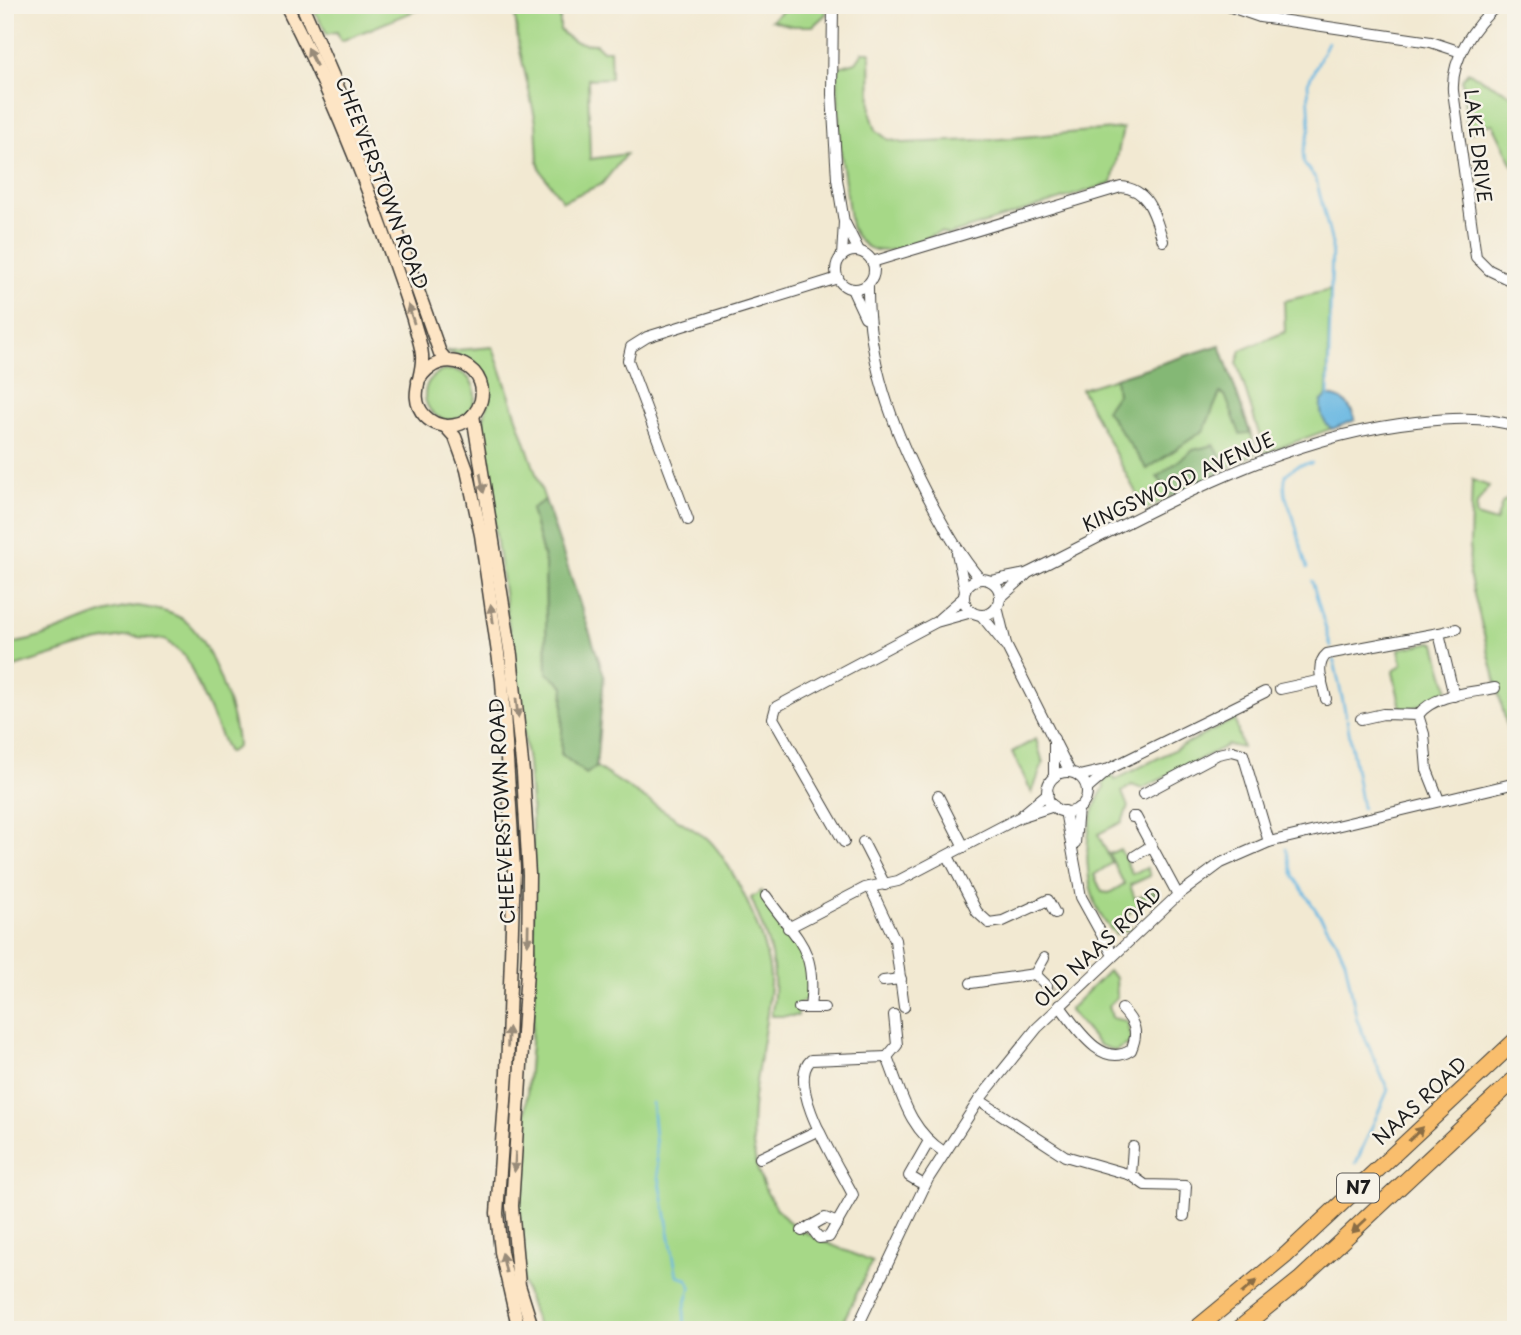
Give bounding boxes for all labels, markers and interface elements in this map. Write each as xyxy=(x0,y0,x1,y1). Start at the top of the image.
one-way arrow xyxy=(306,47,317,67)
street label: CHEEVERSTOWN ROAD xyxy=(329,72,437,293)
street label: LAKE DRIVE xyxy=(1458,88,1500,204)
one-way arrow xyxy=(405,304,416,325)
street label: KINGSWOOD AVENUE xyxy=(1077,424,1278,538)
one-way arrow xyxy=(477,472,488,494)
one-way arrow xyxy=(486,603,497,625)
street label: CHEEVERSTOWN ROAD xyxy=(481,697,521,925)
one-way arrow xyxy=(511,697,522,719)
street label: OLD NAAS ROAD xyxy=(1027,879,1168,1013)
one-way arrow xyxy=(523,924,534,946)
one-way arrow xyxy=(503,1025,514,1047)
street label: NAAS ROAD xyxy=(1366,1049,1473,1151)
one-way arrow xyxy=(1407,1126,1424,1142)
one-way arrow xyxy=(509,1151,520,1173)
road number: N7 xyxy=(1337,1174,1379,1203)
one-way arrow xyxy=(1351,1217,1368,1233)
one-way arrow xyxy=(498,1252,509,1274)
one-way arrow xyxy=(1240,1280,1257,1295)

